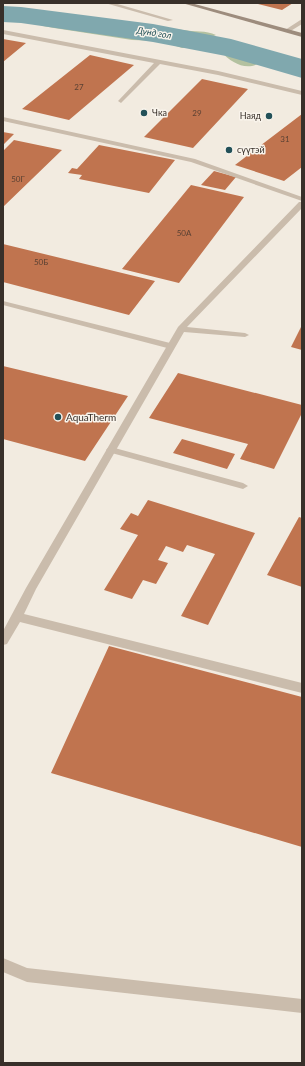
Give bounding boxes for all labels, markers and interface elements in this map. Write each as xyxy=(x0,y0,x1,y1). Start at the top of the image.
water label: Дунд гол xyxy=(135,24,172,41)
house number: 27 xyxy=(74,82,84,92)
place label: Чка xyxy=(152,107,167,118)
marker: Чка xyxy=(139,108,149,118)
house number: 29 xyxy=(192,108,202,118)
place label: Наяд xyxy=(240,110,261,121)
marker: Наяд xyxy=(264,111,274,121)
house number: 31 xyxy=(280,134,290,144)
place label: сүүтэй xyxy=(237,144,265,155)
marker: сүүтэй xyxy=(224,145,234,155)
house number: 50Г xyxy=(11,174,25,184)
house number: 50А xyxy=(177,228,192,238)
house number: 50Б xyxy=(34,257,48,267)
place label: AquaTherm xyxy=(66,411,116,423)
marker: AquaTherm xyxy=(53,412,63,422)

